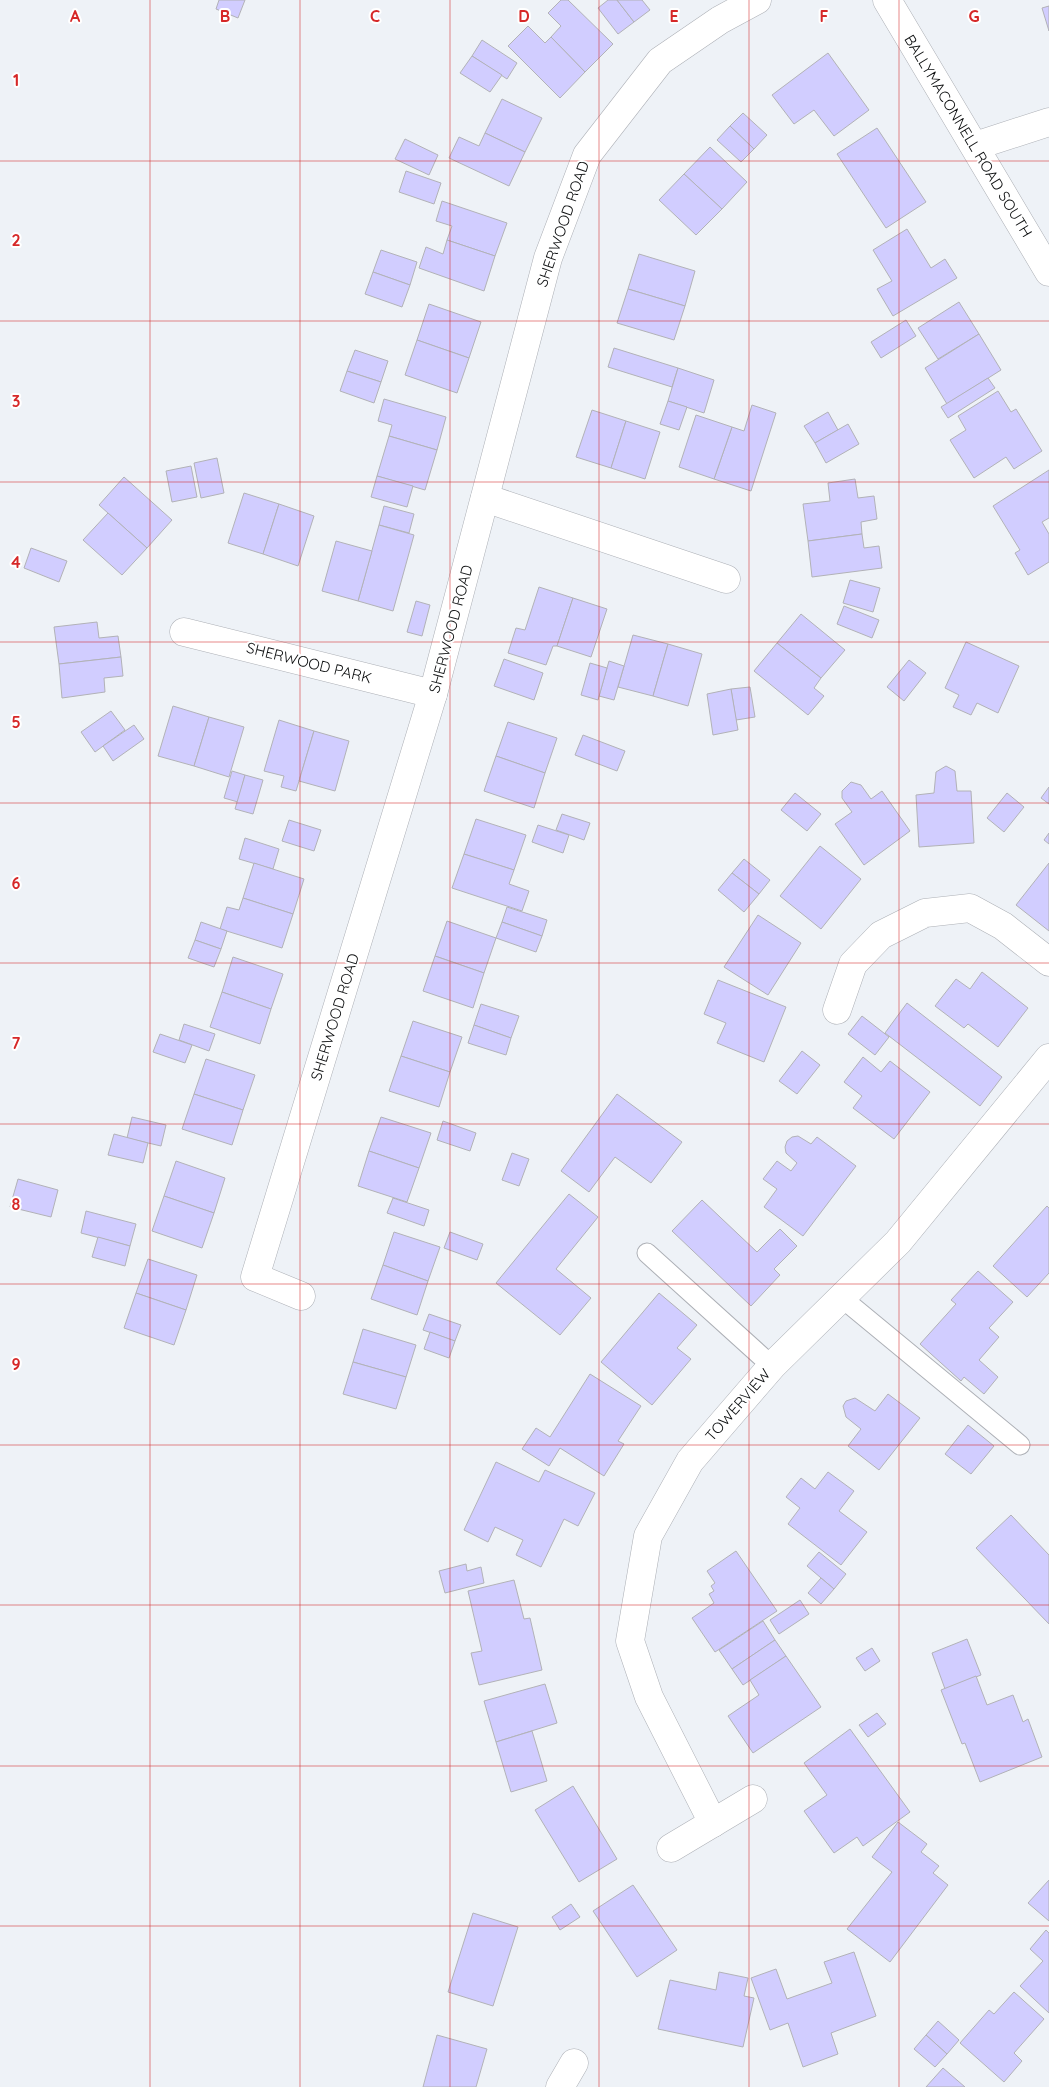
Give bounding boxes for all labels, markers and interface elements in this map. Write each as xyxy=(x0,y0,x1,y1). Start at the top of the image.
text: A xyxy=(70,6,81,26)
text: B xyxy=(220,6,230,26)
text: C xyxy=(370,6,380,26)
text: D xyxy=(518,6,530,26)
text: E xyxy=(669,6,679,26)
text: F xyxy=(820,6,829,26)
text: G xyxy=(968,6,980,26)
street label: BALLYMACONNELL ROAD SOUTH xyxy=(900,31,1037,241)
text: 1 xyxy=(13,70,19,90)
street label: SHERWOOD ROAD xyxy=(532,158,593,289)
text: 2 xyxy=(11,230,21,250)
text: 3 xyxy=(12,391,20,411)
text: 4 xyxy=(11,552,21,572)
street label: SHERWOOD ROAD xyxy=(424,563,477,695)
street label: SHERWOOD PARK xyxy=(245,638,374,687)
text: 5 xyxy=(11,712,21,732)
text: 6 xyxy=(12,873,21,893)
street label: SHERWOOD ROAD xyxy=(306,951,363,1083)
text: 7 xyxy=(12,1033,21,1053)
text: 8 xyxy=(12,1194,21,1214)
text: 9 xyxy=(11,1354,21,1374)
street label: TOWERVIEW xyxy=(701,1364,775,1445)

